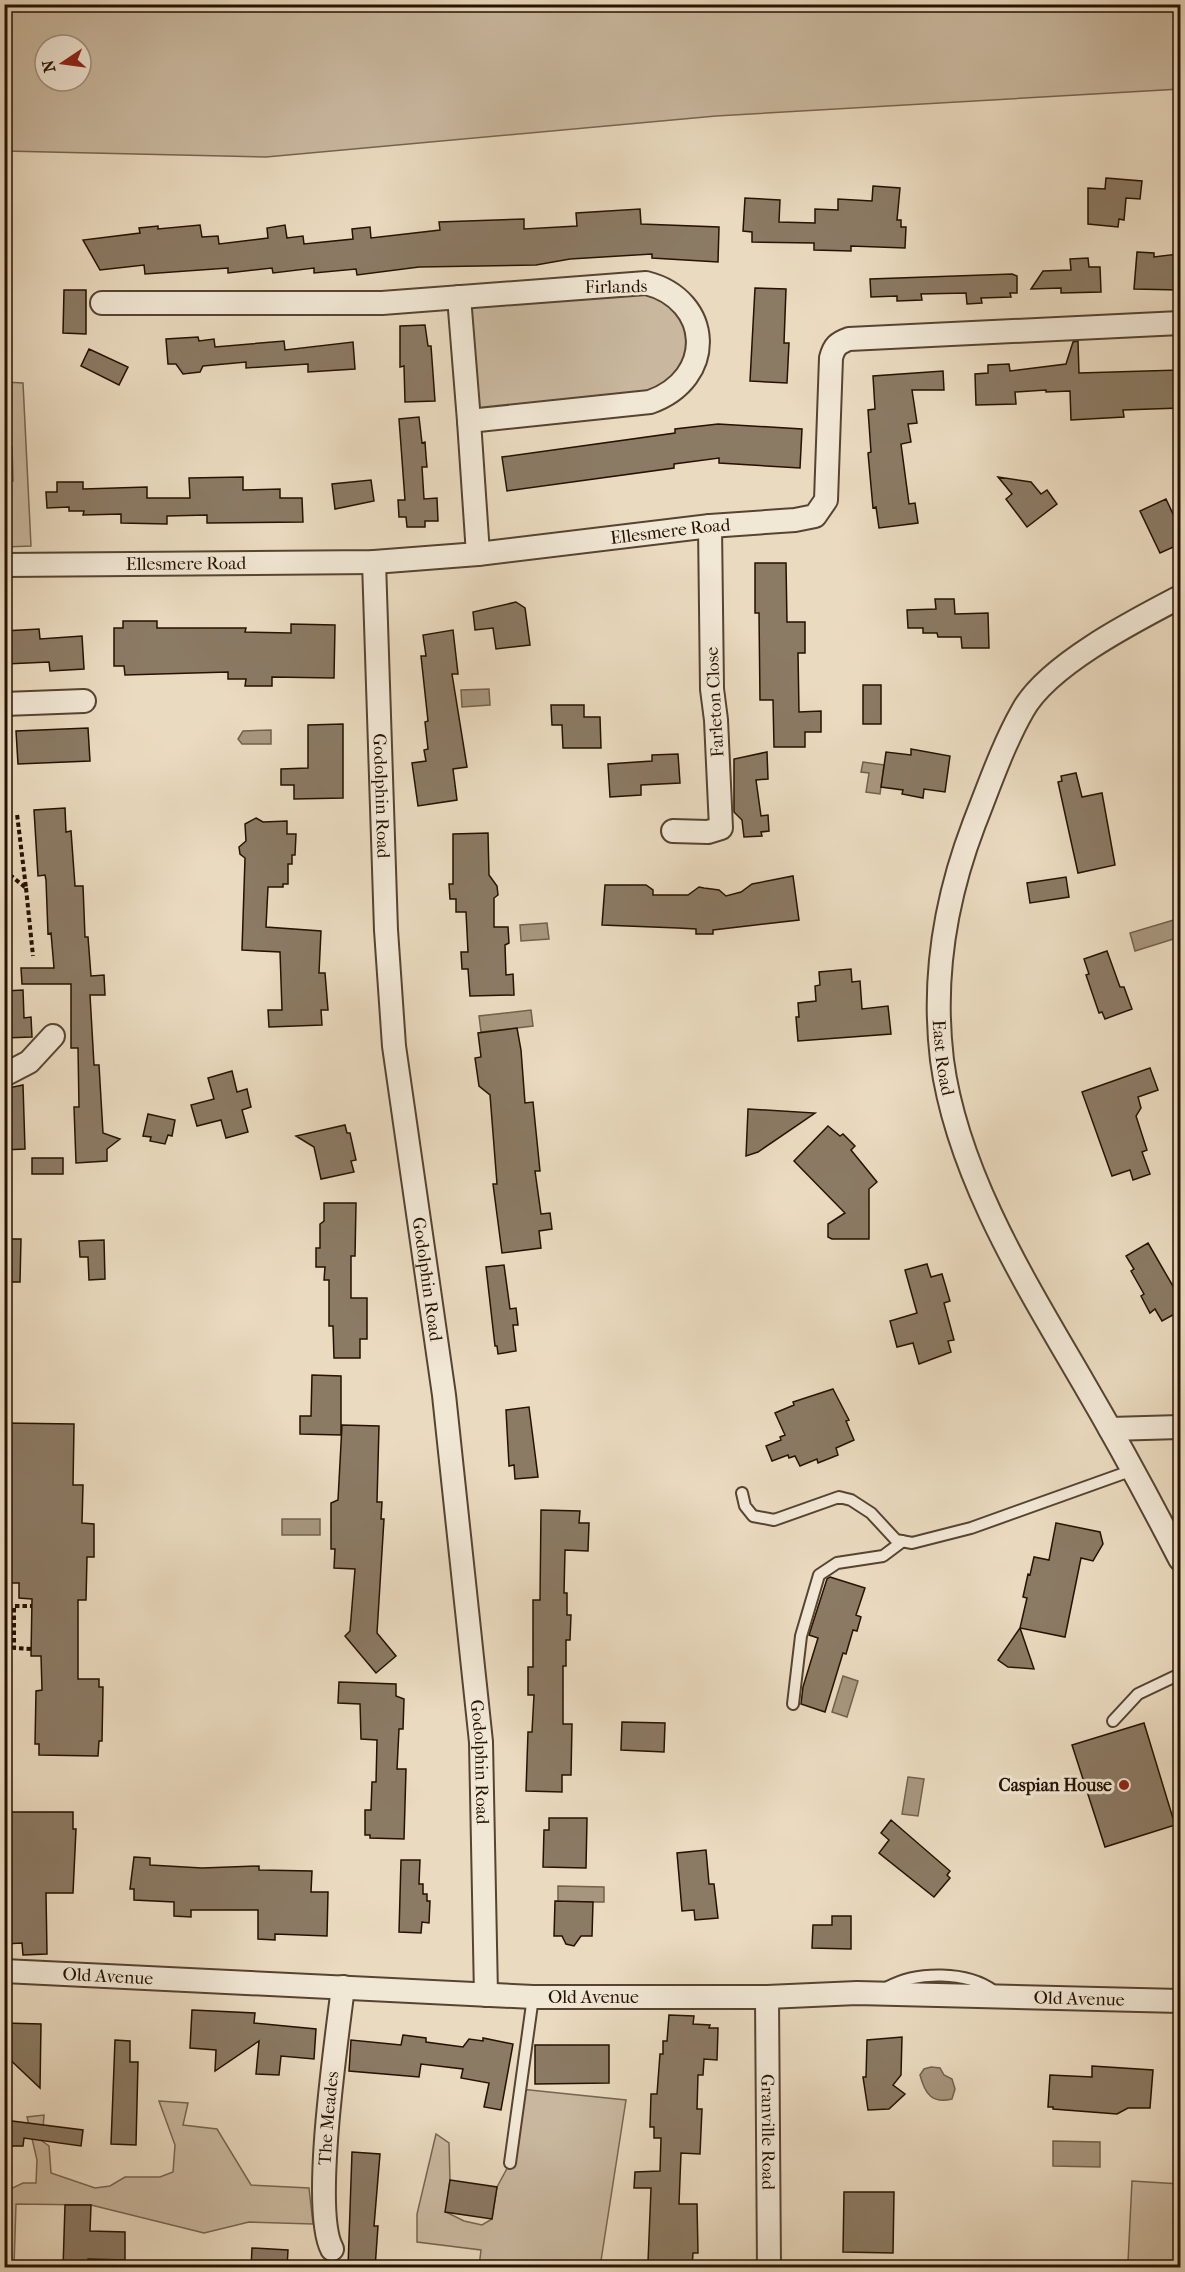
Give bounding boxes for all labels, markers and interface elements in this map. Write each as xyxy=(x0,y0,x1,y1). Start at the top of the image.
north arrow xyxy=(33,33,93,93)
text: N xyxy=(38,57,59,74)
street label: Firlands xyxy=(585,276,648,298)
street label: Ellesmere Road xyxy=(609,514,731,548)
street label: Ellesmere Road xyxy=(126,553,247,575)
street label: Farleton Close xyxy=(702,646,728,758)
street label: Godolphin Road xyxy=(369,733,394,859)
street label: East Road xyxy=(928,1019,959,1098)
street label: Godolphin Road xyxy=(408,1216,447,1343)
street label: Godolphin Road xyxy=(466,1699,493,1825)
place label: Caspian House xyxy=(999,1775,1112,1796)
marker: Caspian House xyxy=(1117,1778,1131,1792)
street label: Old Avenue xyxy=(62,1963,154,1989)
street label: Old Avenue xyxy=(548,1987,639,2008)
street label: Old Avenue xyxy=(1033,1987,1125,2010)
street label: The Meades xyxy=(314,2070,343,2166)
street label: Granville Road xyxy=(757,2074,779,2190)

